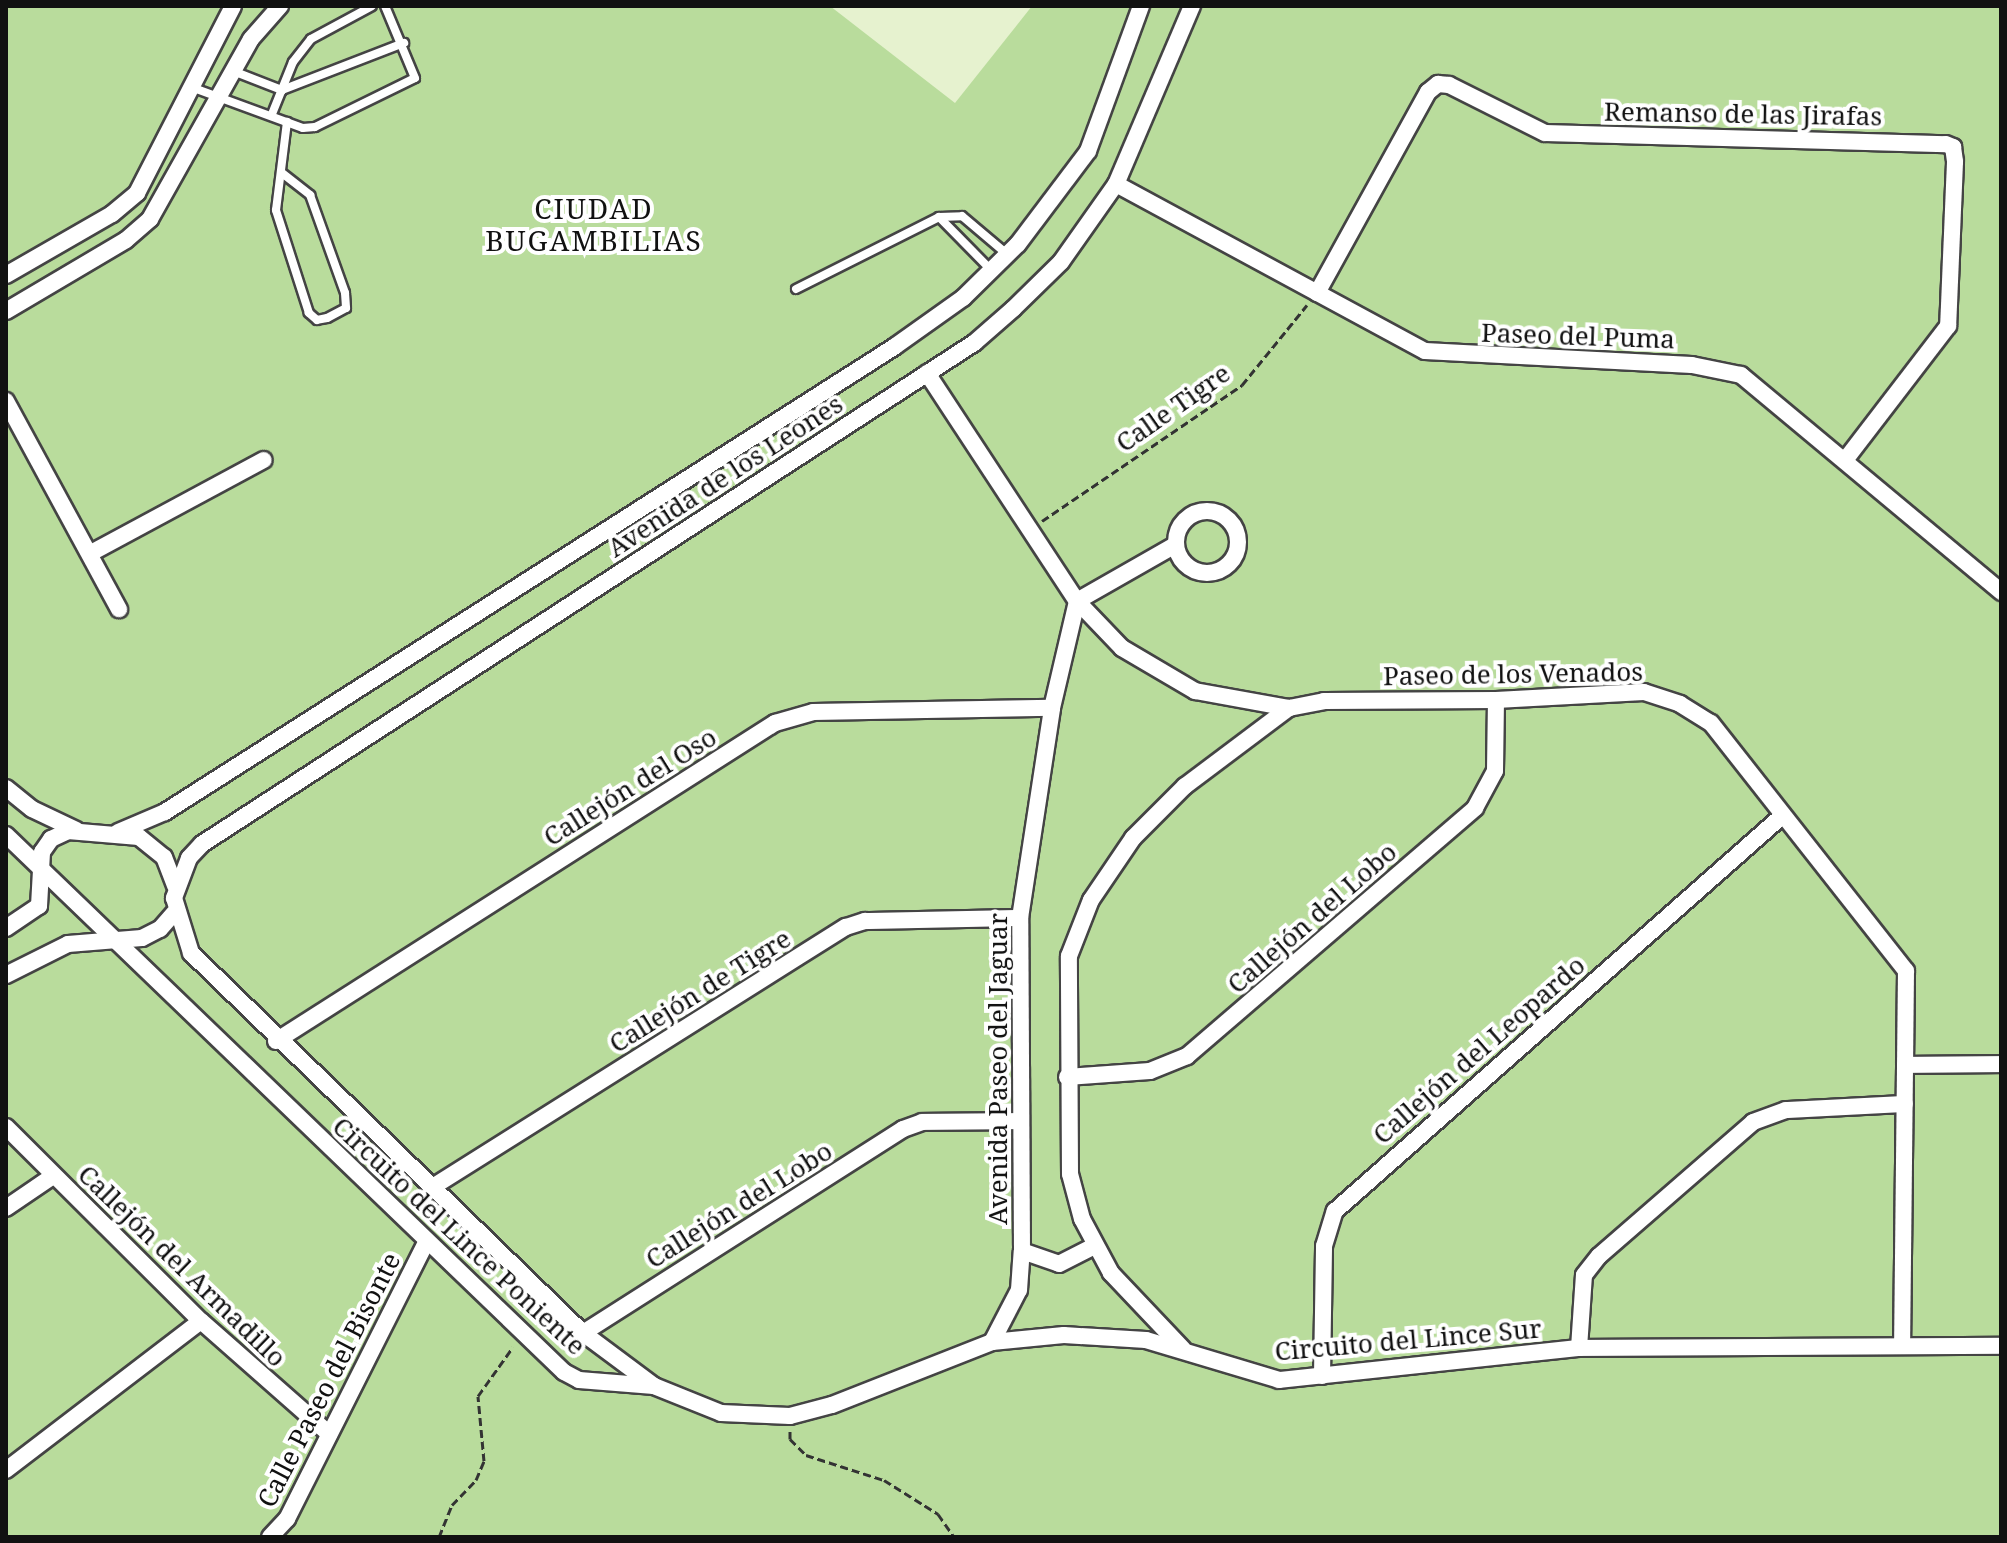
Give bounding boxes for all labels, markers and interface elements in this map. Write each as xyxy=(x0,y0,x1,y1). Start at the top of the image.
street label: Remanso de las Jirafas xyxy=(1604,96,1882,132)
district label: CIUDAD BUGAMBILIAS xyxy=(485,191,703,257)
street label: Paseo del Puma xyxy=(1481,317,1675,355)
street label: Calle Tigre xyxy=(1110,357,1236,459)
street label: Avenida de los Leones xyxy=(602,388,848,564)
street label: Paseo de los Venados xyxy=(1383,656,1643,692)
street label: Callejón del Oso xyxy=(538,721,722,853)
street label: Callejón del Lobo xyxy=(1221,836,1403,1000)
street label: Avenida Paseo del Jaguar xyxy=(982,913,1014,1225)
street label: Callejón de Tigre xyxy=(604,923,796,1059)
street label: Callejón del Leopardo xyxy=(1367,949,1591,1151)
street label: Circuito del Lince Poniente xyxy=(326,1111,592,1361)
street label: Callejón del Lobo xyxy=(640,1135,838,1275)
street label: Callejón del Armadillo xyxy=(72,1159,292,1373)
street label: Calle Paseo del Bisonte xyxy=(251,1247,407,1513)
street label: Circuito del Lince Sur xyxy=(1273,1313,1543,1367)

